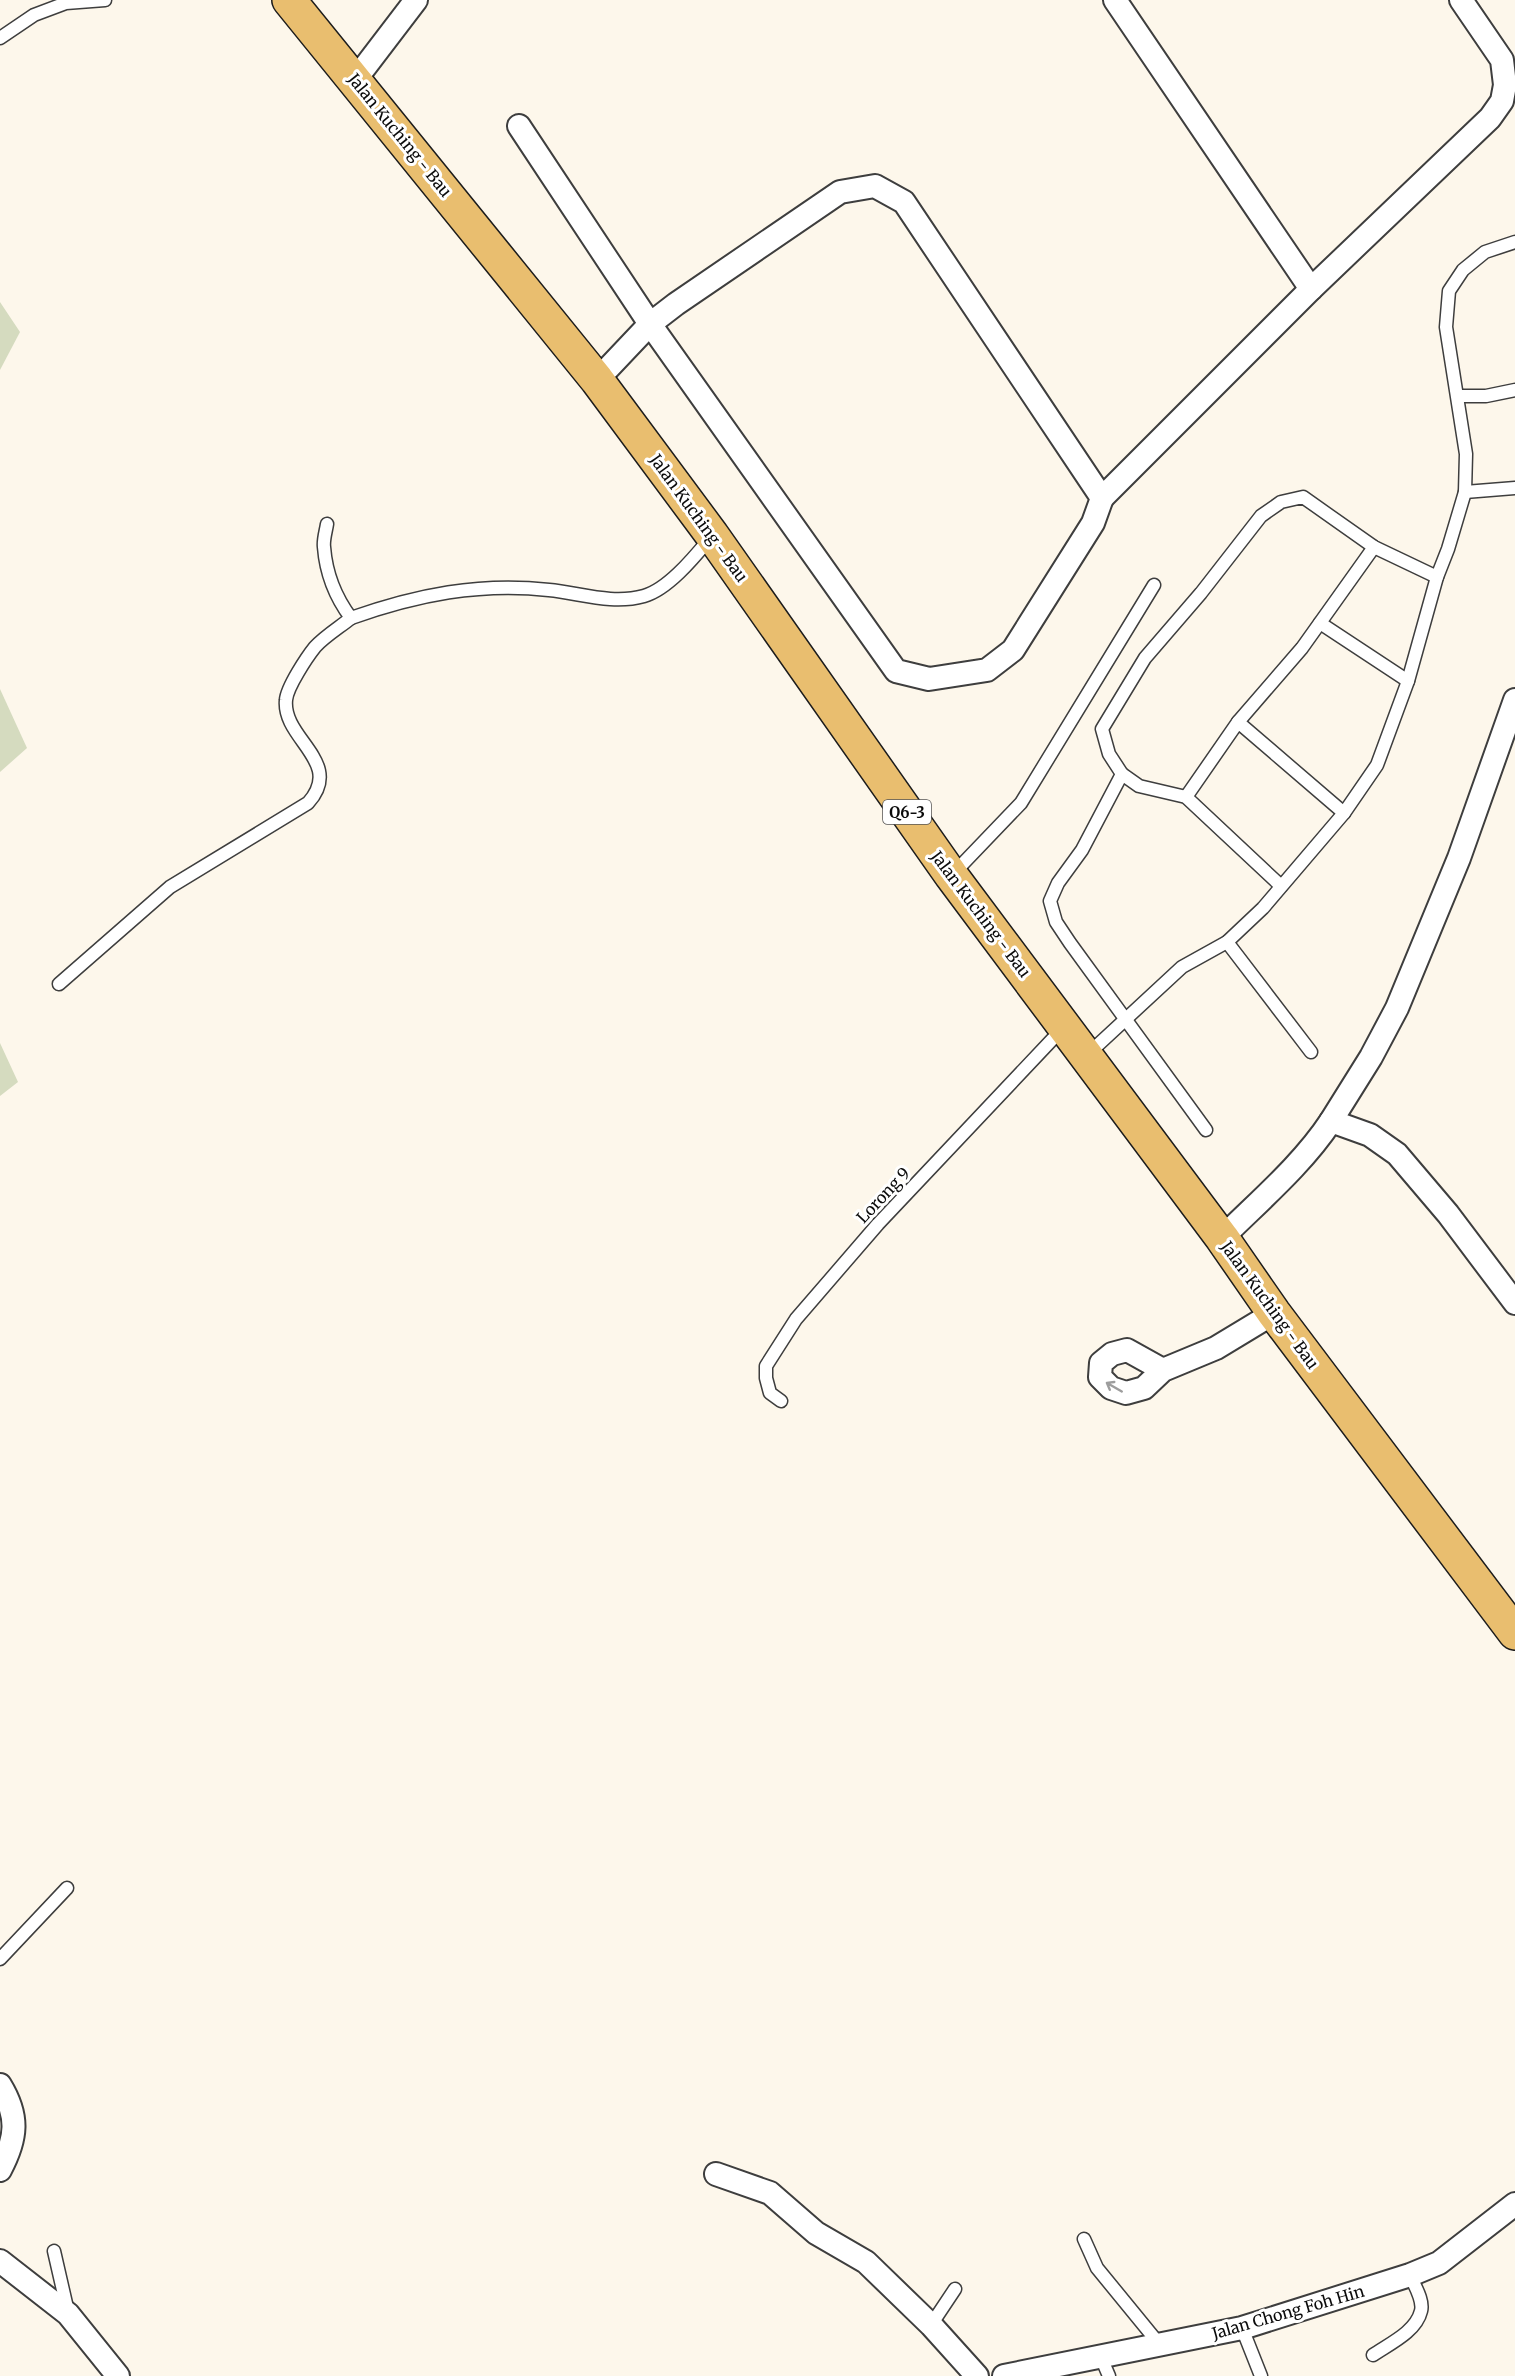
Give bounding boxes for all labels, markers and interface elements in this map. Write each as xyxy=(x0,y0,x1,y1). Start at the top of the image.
street label: Jalan Kuching - Bau xyxy=(343,68,456,201)
street label: Jalan Kuching - Bau xyxy=(645,449,752,586)
road number: Q6-3 xyxy=(883,800,931,824)
street label: Jalan Kuching - Bau xyxy=(926,846,1035,981)
street label: Lorong 9 xyxy=(852,1163,914,1227)
street label: Jalan Kuching - Bau xyxy=(1216,1236,1323,1373)
one-way arrow xyxy=(1106,1380,1123,1392)
street label: Jalan Chong Foh Hin xyxy=(1209,2281,1367,2344)

